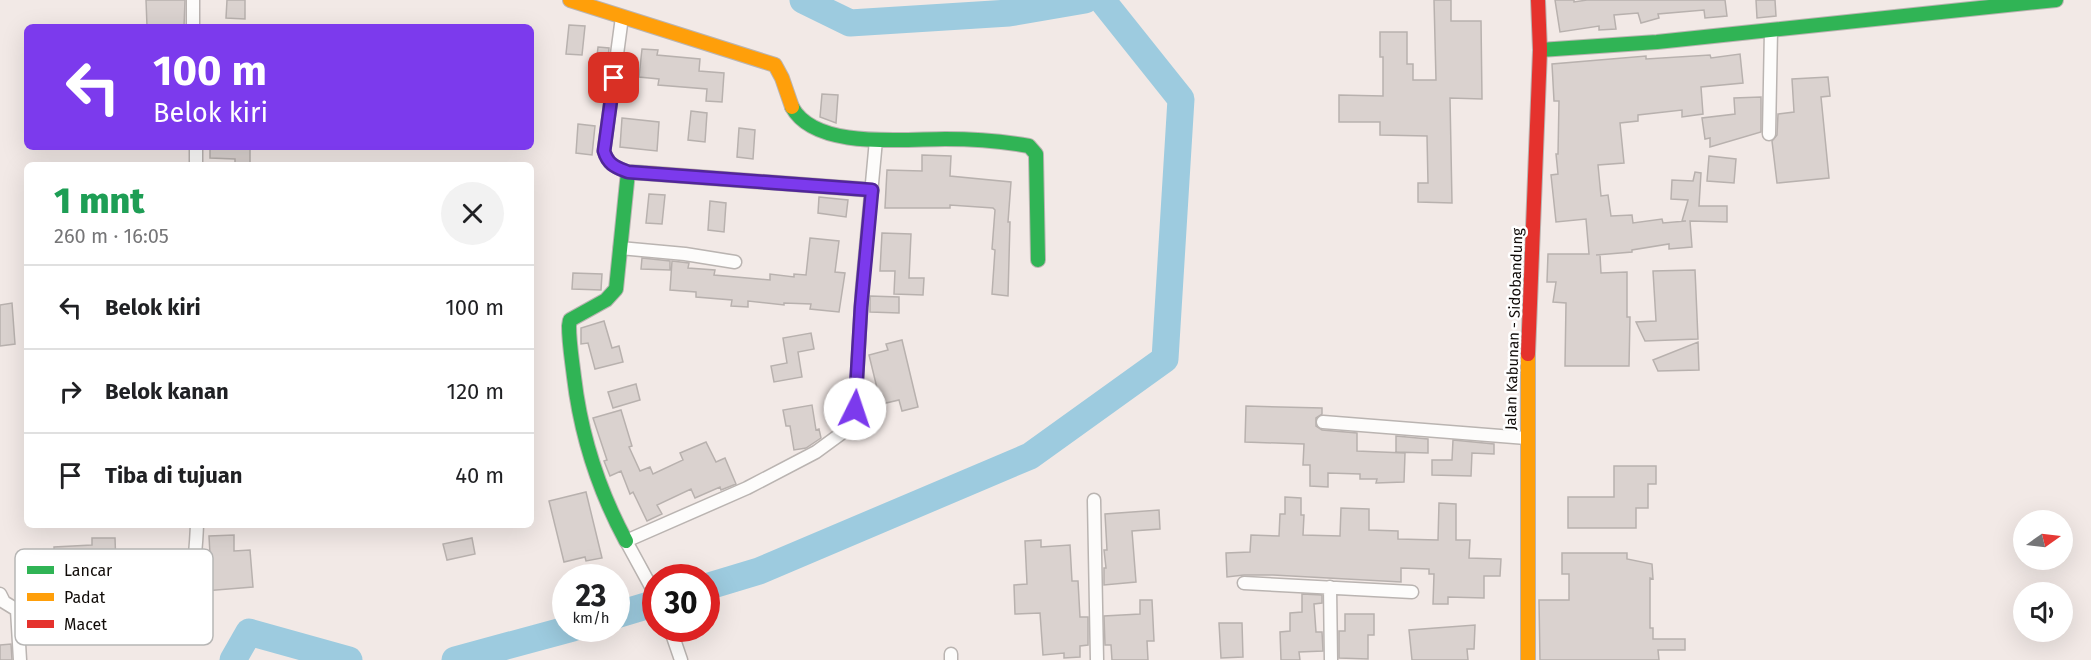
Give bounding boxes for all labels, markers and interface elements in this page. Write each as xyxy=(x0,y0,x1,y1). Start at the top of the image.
text: 100 m xyxy=(153,46,267,96)
icon: left xyxy=(54,48,132,126)
pin xyxy=(588,52,639,103)
icon: arrive xyxy=(597,61,630,94)
text: Belok kiri xyxy=(153,97,268,129)
text: 1 mnt xyxy=(54,179,144,223)
button: close xyxy=(441,182,504,245)
text: 260 m · 16:05 xyxy=(54,224,169,248)
street label: Jalan Kabunan - Sidobandung xyxy=(1501,227,1527,430)
icon: left xyxy=(54,291,87,324)
text: Belok kiri xyxy=(105,294,201,321)
text: 100 m xyxy=(445,294,504,321)
icon: right xyxy=(54,375,87,408)
position arrow xyxy=(823,377,887,441)
text: Belok kanan xyxy=(105,378,229,405)
text: 120 m xyxy=(447,378,504,405)
icon: arrive xyxy=(54,459,87,492)
text: Tiba di tujuan xyxy=(105,462,242,489)
text: 40 m xyxy=(455,462,504,489)
north arrow xyxy=(2013,510,2073,570)
map controls xyxy=(2013,510,2073,642)
legend xyxy=(15,549,213,645)
text: Lancar xyxy=(64,561,113,580)
speed limit sign: 30 xyxy=(642,564,720,642)
text: 23 xyxy=(576,578,606,614)
button: sound xyxy=(2013,582,2073,642)
text: Padat xyxy=(64,588,105,607)
text: km/h xyxy=(572,609,610,627)
text: Macet xyxy=(64,615,107,634)

